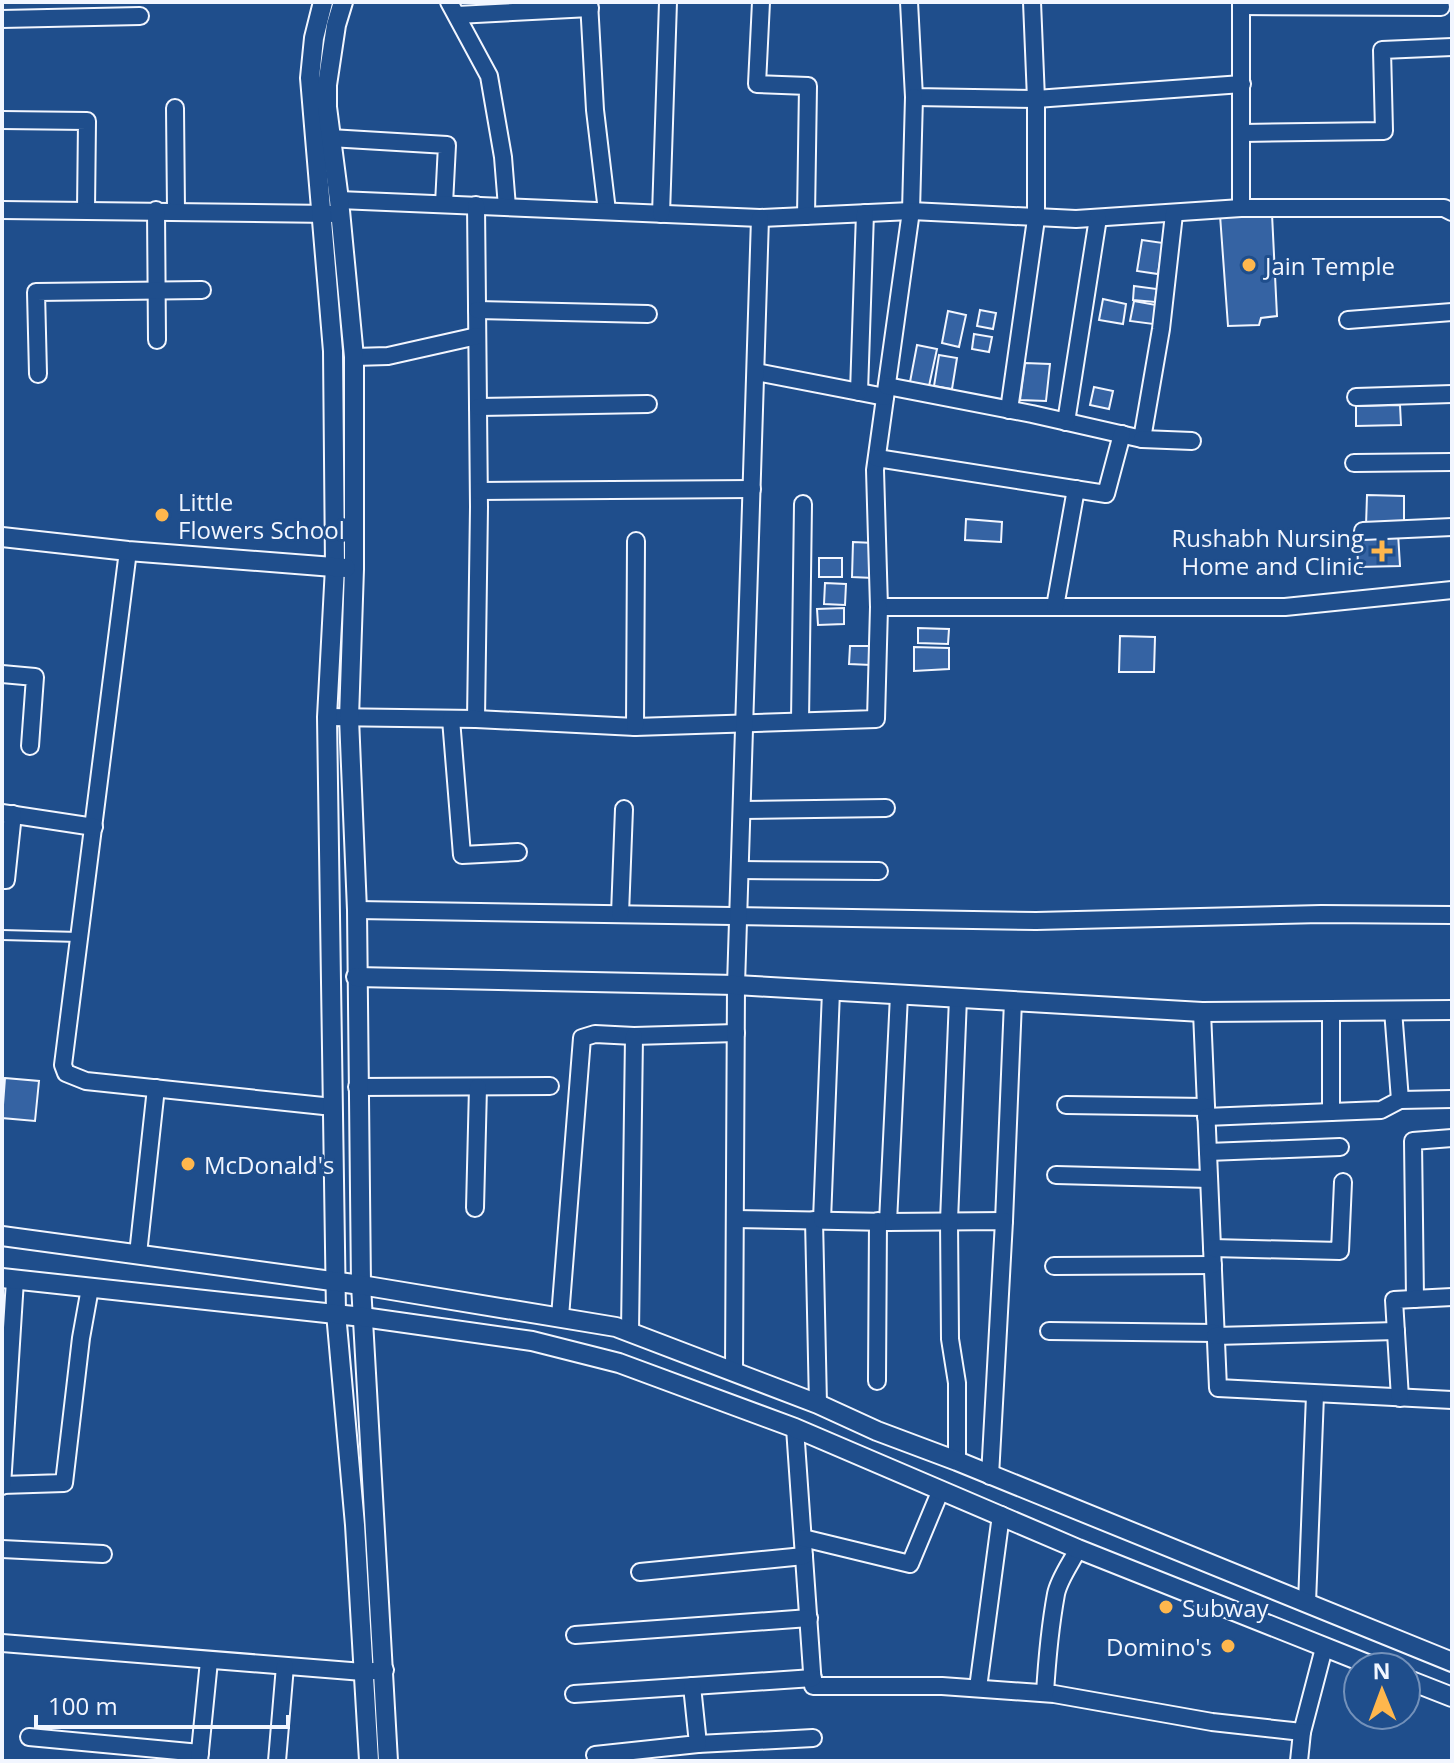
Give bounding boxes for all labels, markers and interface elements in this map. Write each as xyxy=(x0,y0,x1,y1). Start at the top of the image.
place label: Jain Temple xyxy=(1263,249,1395,282)
marker: Jain Temple xyxy=(1240,256,1258,274)
place label: Little Flowers School xyxy=(178,485,345,546)
marker: Little Flowers School xyxy=(153,506,171,524)
place label: Rushabh Nursing Home and Clinic xyxy=(1171,521,1364,582)
marker: Rushabh Nursing Home and Clinic xyxy=(1371,540,1393,562)
place label: McDonald's xyxy=(204,1148,334,1181)
marker: McDonald's xyxy=(179,1155,197,1173)
place label: Subway xyxy=(1182,1591,1269,1624)
marker: Subway xyxy=(1157,1598,1175,1616)
place label: Domino's xyxy=(1106,1630,1212,1663)
marker: Domino's xyxy=(1219,1637,1237,1655)
north arrow xyxy=(1342,1651,1422,1731)
text: N xyxy=(1372,1655,1391,1685)
scale bar xyxy=(36,1679,288,1729)
text: 100 m xyxy=(48,1689,118,1722)

